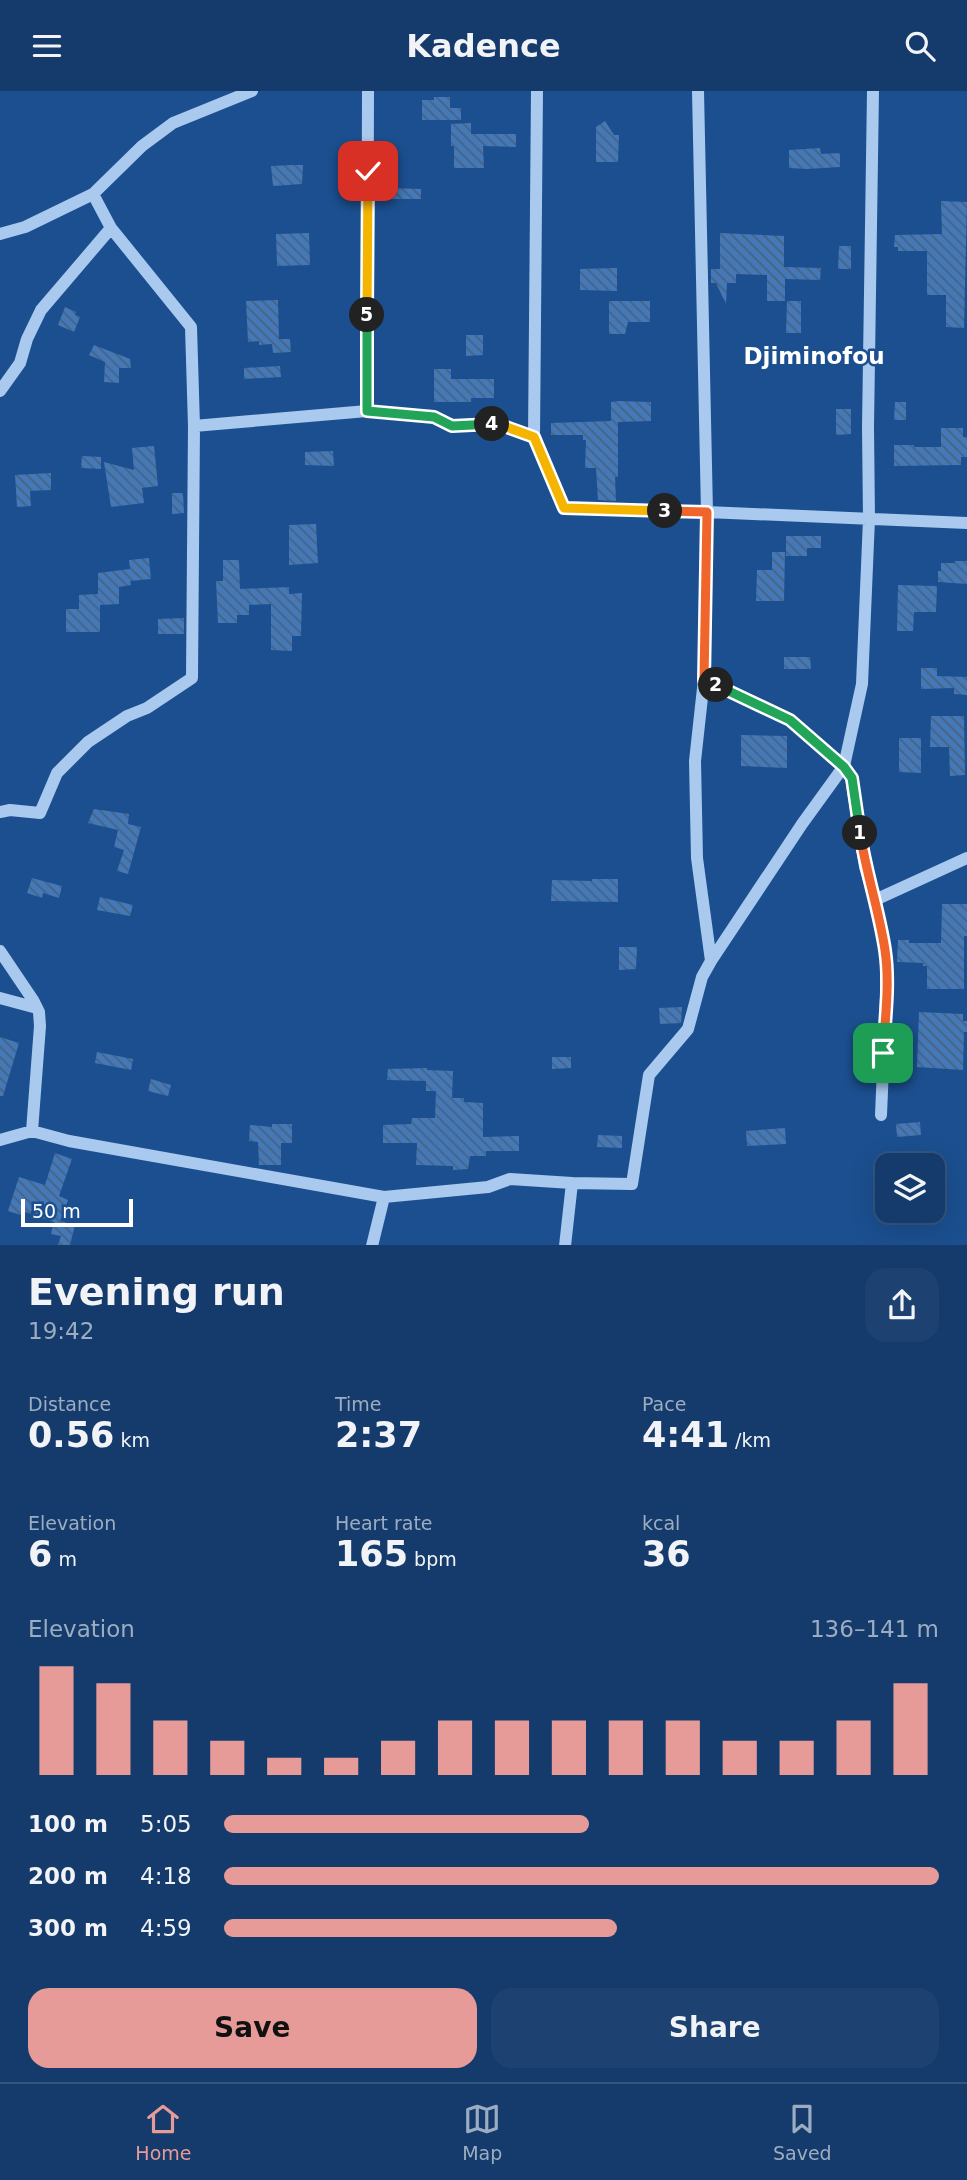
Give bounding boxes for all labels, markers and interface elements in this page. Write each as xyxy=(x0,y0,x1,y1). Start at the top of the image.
icon: menu xyxy=(28,27,66,65)
text: Kadence xyxy=(406,27,561,65)
icon: search xyxy=(901,27,939,65)
pin xyxy=(338,141,398,201)
icon: check xyxy=(349,152,387,190)
pin: 5 xyxy=(350,297,384,333)
text: 5 xyxy=(360,303,373,325)
district label: Djiminofou xyxy=(743,343,885,369)
pin: 4 xyxy=(475,407,510,441)
text: 4 xyxy=(485,412,498,434)
pin: 3 xyxy=(648,493,682,529)
text: 3 xyxy=(658,499,671,521)
pin: 2 xyxy=(698,667,734,703)
text: 2 xyxy=(709,673,722,695)
pin: 1 xyxy=(842,815,878,851)
text: 1 xyxy=(853,821,866,843)
pin xyxy=(853,1023,913,1083)
icon: arrive xyxy=(864,1034,902,1072)
map controls xyxy=(875,1153,945,1223)
button: layers xyxy=(875,1153,945,1223)
scale bar xyxy=(21,1197,133,1228)
text: 50 m xyxy=(32,1200,81,1222)
button: share xyxy=(865,1268,939,1342)
text: Evening run xyxy=(28,1270,285,1314)
text: 19:42 xyxy=(28,1318,94,1344)
text: Distance xyxy=(28,1393,111,1415)
text: Time xyxy=(335,1393,382,1415)
text: Pace xyxy=(642,1393,686,1415)
text: 0.56 xyxy=(28,1415,114,1455)
text: 2:37 xyxy=(335,1415,422,1455)
text: 4:41 xyxy=(642,1415,729,1455)
text: km xyxy=(114,1429,150,1451)
text: /km xyxy=(729,1429,771,1451)
text: Elevation xyxy=(28,1512,116,1534)
text: Heart rate xyxy=(335,1512,433,1534)
text: kcal xyxy=(642,1512,680,1534)
text: 6 xyxy=(28,1534,52,1574)
text: 165 xyxy=(335,1534,408,1574)
text: 36 xyxy=(642,1534,691,1574)
text: m xyxy=(52,1548,77,1570)
text: bpm xyxy=(408,1548,457,1570)
text: Elevation xyxy=(28,1616,135,1642)
text: 136–141 m xyxy=(810,1616,939,1642)
text: 100 m xyxy=(28,1811,108,1837)
text: 5:05 xyxy=(140,1811,192,1837)
text: 200 m xyxy=(28,1863,108,1889)
text: 4:18 xyxy=(140,1863,192,1889)
text: 300 m xyxy=(28,1915,108,1941)
text: 4:59 xyxy=(140,1915,192,1941)
button: Save xyxy=(28,1988,477,2068)
button: Share xyxy=(491,1988,939,2068)
tab: Home xyxy=(135,2100,191,2164)
tab: Map xyxy=(462,2100,502,2164)
tab: Saved xyxy=(773,2100,832,2164)

